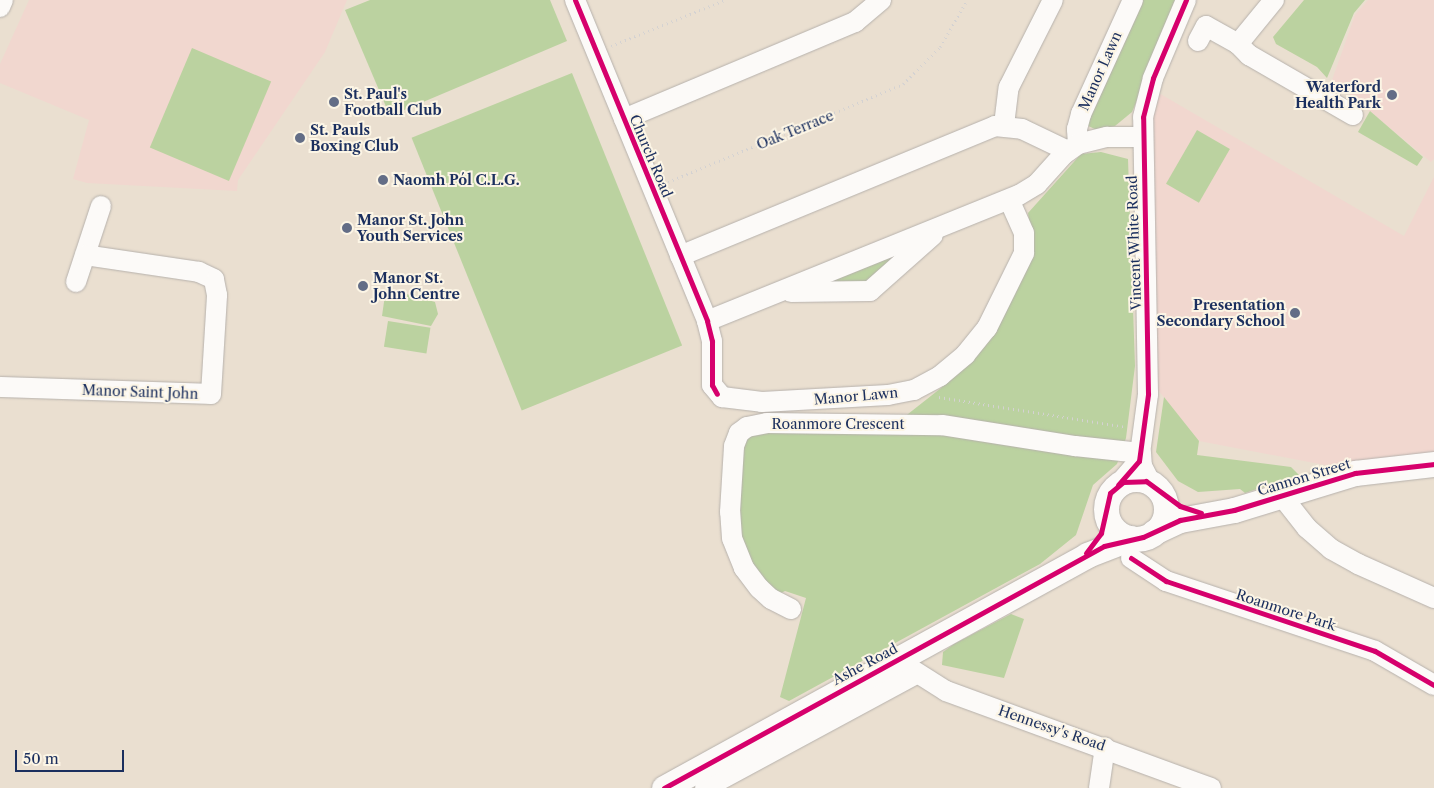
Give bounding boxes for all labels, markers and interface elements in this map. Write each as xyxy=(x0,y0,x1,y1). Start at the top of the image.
street label: Manor Lawn xyxy=(1075,29,1125,113)
place label: Waterford Health Park xyxy=(1295,79,1381,111)
place label: St. Paul's Football Club xyxy=(344,86,442,118)
marker: Waterford Health Park xyxy=(1385,88,1399,102)
marker: St. Paul's Football Club xyxy=(328,96,340,108)
street label: Oak Terrace xyxy=(754,107,836,153)
street label: Church Road xyxy=(626,112,676,200)
place label: St. Pauls Boxing Club xyxy=(310,122,399,154)
marker: St. Pauls Boxing Club xyxy=(294,132,306,144)
place label: Naomh Pól C.L.G. xyxy=(393,172,520,188)
marker: Naomh Pól C.L.G. xyxy=(377,174,389,186)
street label: Vincent White Road xyxy=(1123,175,1145,311)
place label: Manor St. John Youth Services xyxy=(357,212,464,244)
marker: Manor St. John Youth Services xyxy=(341,222,353,234)
place label: Manor St. John Centre xyxy=(373,270,460,302)
marker: Manor St. John Centre xyxy=(357,280,369,292)
place label: Presentation Secondary School xyxy=(1156,297,1285,330)
marker: Presentation Secondary School xyxy=(1289,307,1301,319)
street label: Manor Saint John xyxy=(81,382,199,402)
street label: Manor Lawn xyxy=(813,384,899,408)
street label: Roanmore Crescent xyxy=(771,416,905,432)
street label: Cannon Street xyxy=(1255,455,1353,499)
street label: Roanmore Park xyxy=(1234,586,1338,634)
street label: Ashe Road xyxy=(830,640,900,688)
street label: Hennessy's Road xyxy=(996,702,1108,754)
scale bar xyxy=(18,740,126,772)
text: 50 m xyxy=(23,749,59,768)

